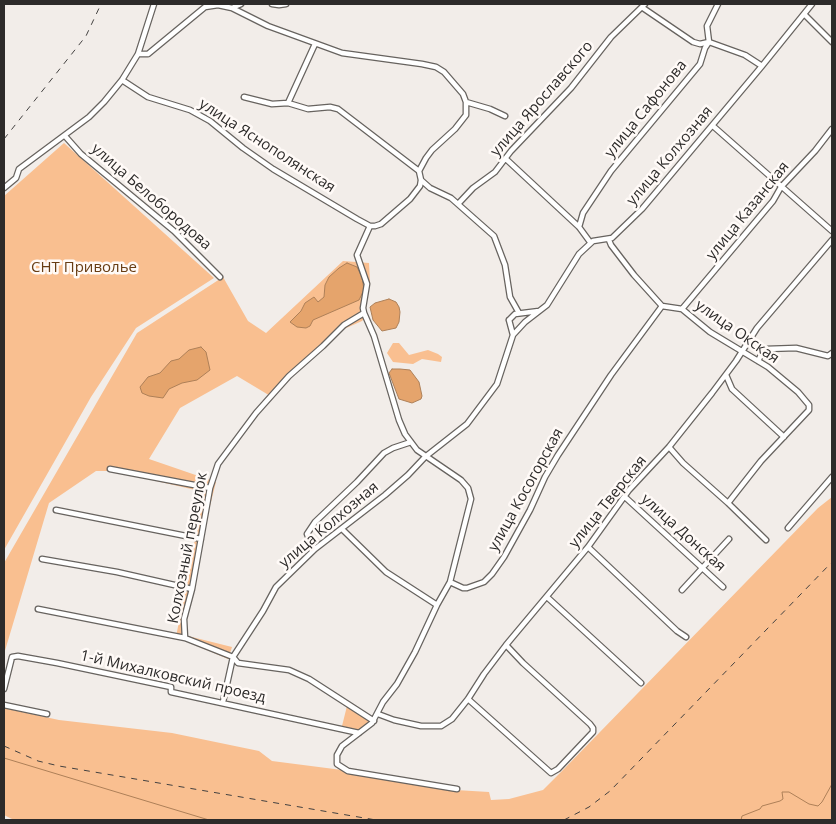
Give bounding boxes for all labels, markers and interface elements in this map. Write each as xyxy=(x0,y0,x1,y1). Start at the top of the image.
street label: улица Ярославского xyxy=(487,38,597,160)
street label: улица Сафонова xyxy=(601,57,691,161)
street label: улица Яснополянская xyxy=(196,95,338,197)
street label: улица Колхозная xyxy=(623,103,717,209)
street label: улица Белобородова xyxy=(87,140,215,254)
street label: улица Казанская xyxy=(703,158,793,264)
park label: СНТ Приволье xyxy=(31,259,137,277)
street label: улица Окская xyxy=(692,296,782,368)
street label: улица Косогорская xyxy=(485,425,567,555)
street label: улица Тверская xyxy=(565,452,651,552)
street label: Колхозный переулок xyxy=(165,471,211,625)
street label: улица Колхозная xyxy=(276,478,382,572)
street label: улица Донская xyxy=(637,490,729,576)
street label: 1-й Михалковский проезд xyxy=(79,647,267,707)

